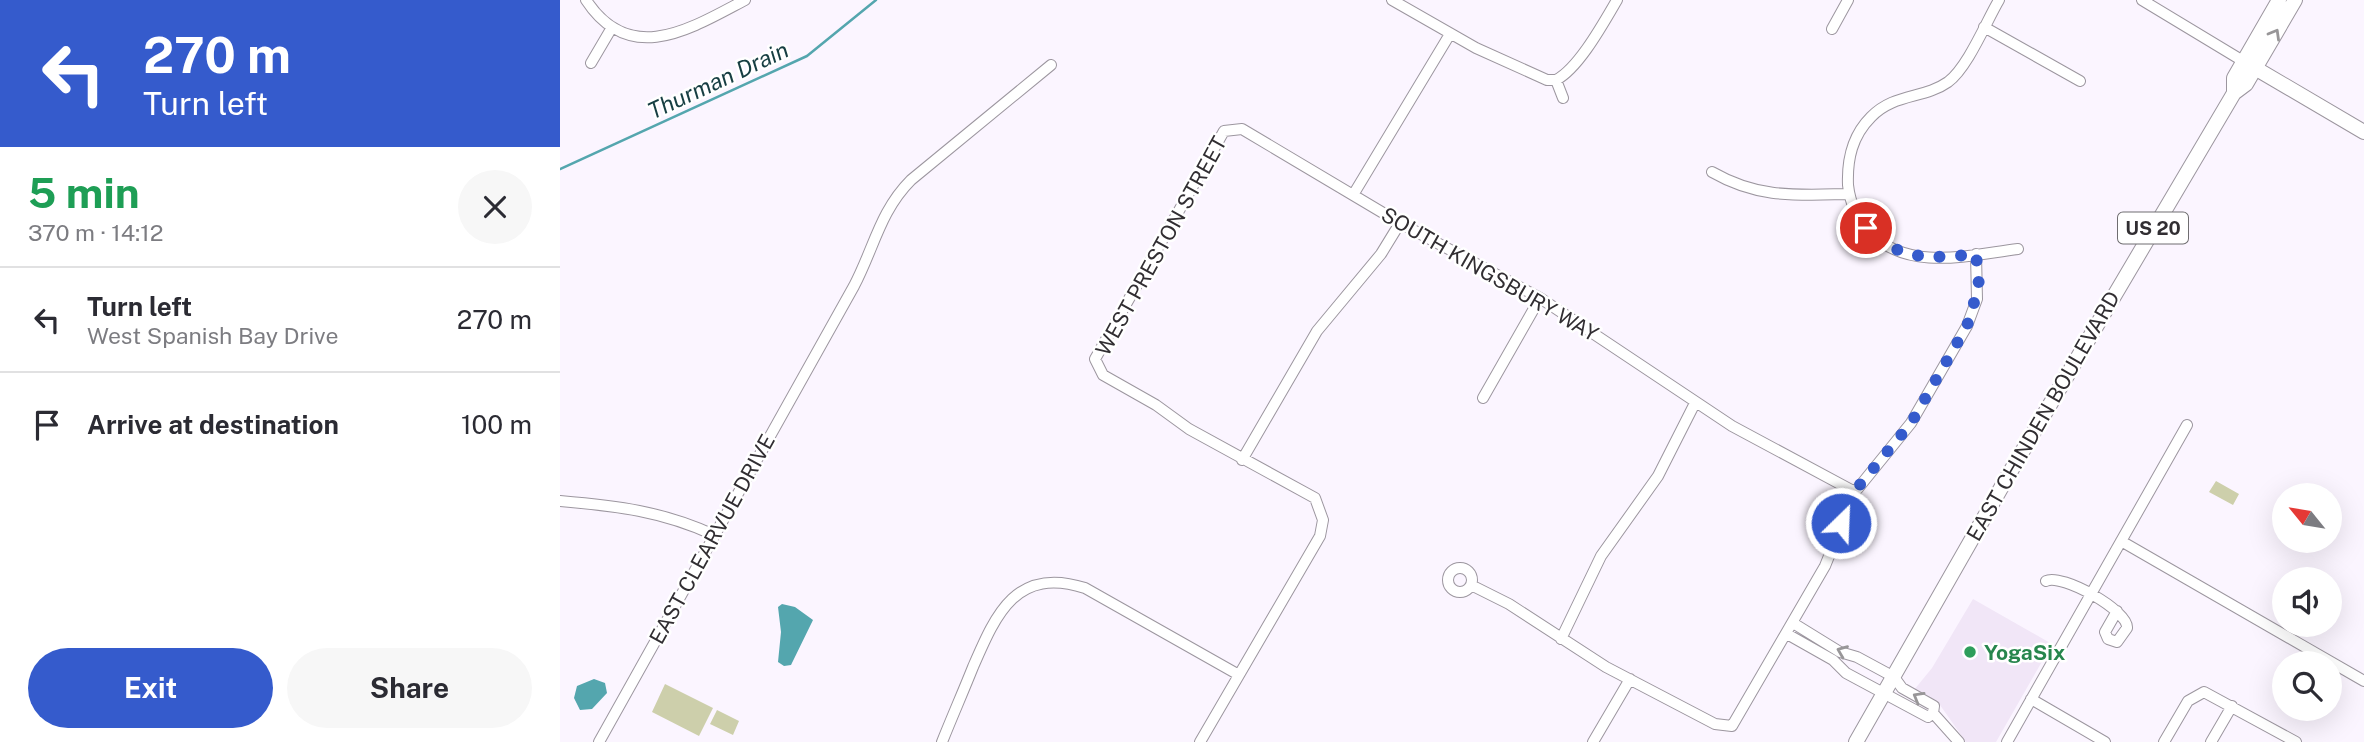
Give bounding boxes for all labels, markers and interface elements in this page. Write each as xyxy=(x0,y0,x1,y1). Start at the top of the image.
text: 270 m xyxy=(143,26,291,84)
icon: left xyxy=(28,28,119,119)
one-way arrow xyxy=(2267,29,2280,41)
water label: Thurman Drain xyxy=(643,36,793,124)
text: Turn left xyxy=(143,85,268,122)
street label: WEST PRESTON STREET xyxy=(1090,132,1232,360)
text: 5 min xyxy=(28,168,140,217)
button: close xyxy=(458,170,532,244)
pin xyxy=(1836,198,1896,258)
street label: SOUTH KINGSBURY WAY xyxy=(1377,202,1603,347)
icon: arrive xyxy=(1847,209,1885,247)
road number: US 20 xyxy=(2118,212,2188,244)
text: 370 m · 14:12 xyxy=(28,219,163,246)
street label: EAST CHINDEN BOULEVARD xyxy=(1961,287,2125,545)
text: Turn left xyxy=(87,291,192,322)
icon: left xyxy=(28,301,66,339)
text: 270 m xyxy=(457,304,532,335)
text: West Spanish Bay Drive xyxy=(87,322,338,349)
icon: arrive xyxy=(28,406,66,444)
text: Arrive at destination xyxy=(87,409,339,440)
text: 100 m xyxy=(461,409,532,440)
street label: EAST CLEARVUE DRIVE xyxy=(644,430,780,648)
north arrow xyxy=(2272,483,2342,553)
map controls xyxy=(2272,483,2342,721)
position arrow xyxy=(1804,486,1878,560)
button: sound xyxy=(2272,567,2342,637)
place label: YogaSix xyxy=(1984,640,2065,665)
marker: YogaSix xyxy=(1962,644,1978,660)
one-way arrow xyxy=(1837,646,1849,660)
button: Exit xyxy=(28,648,273,728)
button: Share xyxy=(287,648,532,728)
button: search xyxy=(2272,651,2342,721)
one-way arrow xyxy=(1913,692,1925,705)

